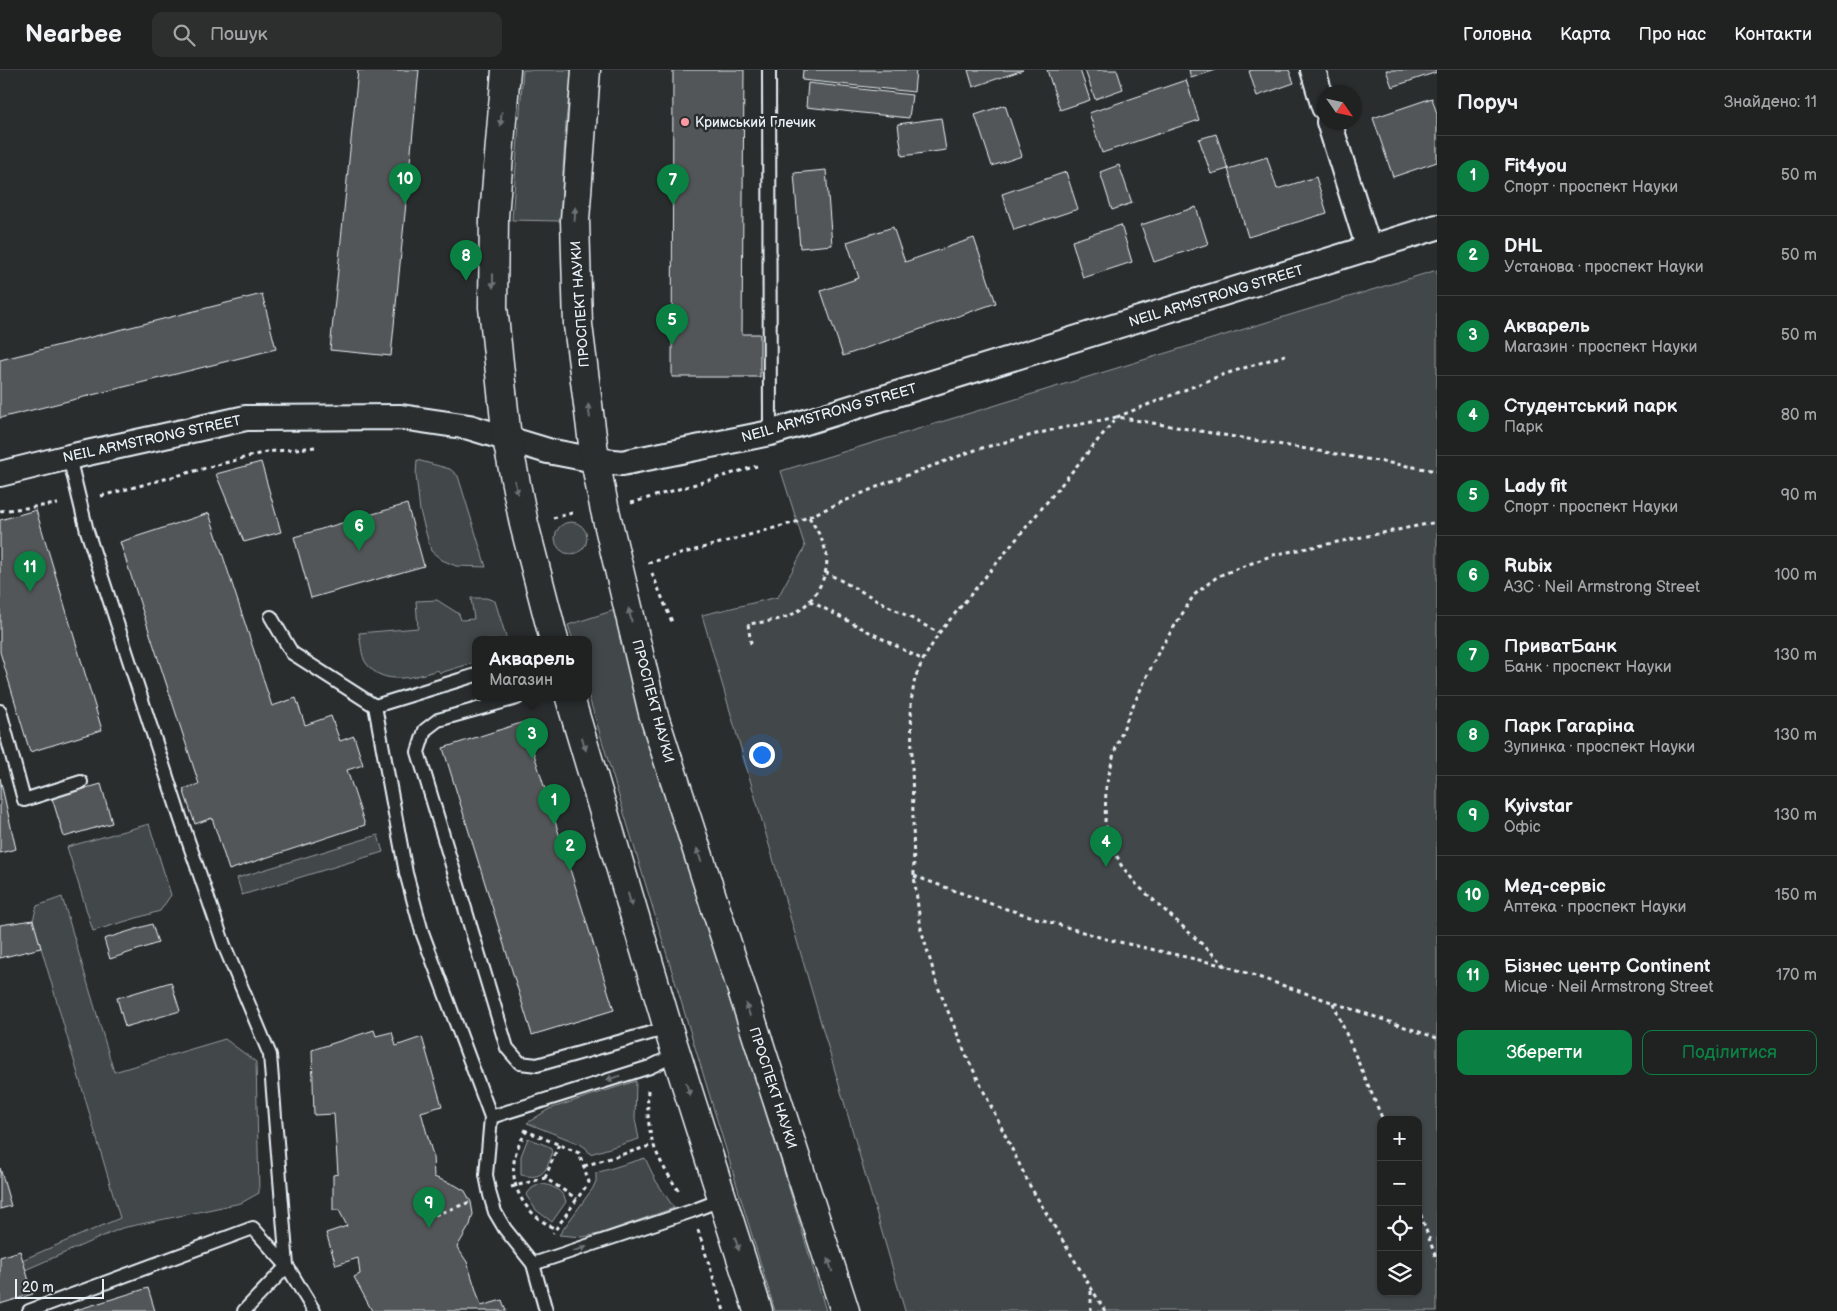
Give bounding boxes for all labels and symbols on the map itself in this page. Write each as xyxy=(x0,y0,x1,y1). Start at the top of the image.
north arrow xyxy=(1317,85,1362,130)
one-way arrow xyxy=(497,111,505,127)
place label: Кримський Глечик xyxy=(695,114,816,131)
marker: Кримський Глечик xyxy=(679,116,691,128)
pin: 10 xyxy=(389,163,421,204)
pin: 7 xyxy=(657,164,689,205)
one-way arrow xyxy=(572,206,580,222)
pin: 8 xyxy=(450,240,482,281)
street label: ПРОСПЕКТ НАУКИ xyxy=(567,240,593,368)
street label: NEIL ARMSTRONG STREET xyxy=(1127,261,1306,331)
one-way arrow xyxy=(489,273,497,289)
pin: 5 xyxy=(656,304,688,345)
street label: NEIL ARMSTRONG STREET xyxy=(739,380,919,446)
one-way arrow xyxy=(584,403,592,419)
street label: NEIL ARMSTRONG STREET xyxy=(61,412,243,466)
one-way arrow xyxy=(513,479,521,495)
pin: 6 xyxy=(343,510,375,551)
pin: 11 xyxy=(14,551,46,592)
one-way arrow xyxy=(626,607,634,622)
street label: ПРОСПЕКТ НАУКИ xyxy=(628,638,678,764)
pin: 3 xyxy=(516,718,548,759)
one-way arrow xyxy=(580,737,588,752)
your location xyxy=(749,742,775,768)
pin: 1 xyxy=(538,784,570,825)
pin: 4 xyxy=(1090,826,1122,867)
pin: 2 xyxy=(554,830,586,871)
one-way arrow xyxy=(695,847,703,862)
one-way arrow xyxy=(627,893,635,908)
one-way arrow xyxy=(744,1002,752,1017)
street label: ПРОСПЕКТ НАУКИ xyxy=(745,1025,801,1151)
one-way arrow xyxy=(606,1075,621,1083)
one-way arrow xyxy=(684,1082,692,1097)
pin: 9 xyxy=(413,1187,445,1228)
one-way arrow xyxy=(733,1237,741,1252)
one-way arrow xyxy=(572,1245,587,1252)
one-way arrow xyxy=(826,1257,833,1272)
scale bar xyxy=(15,1276,104,1299)

